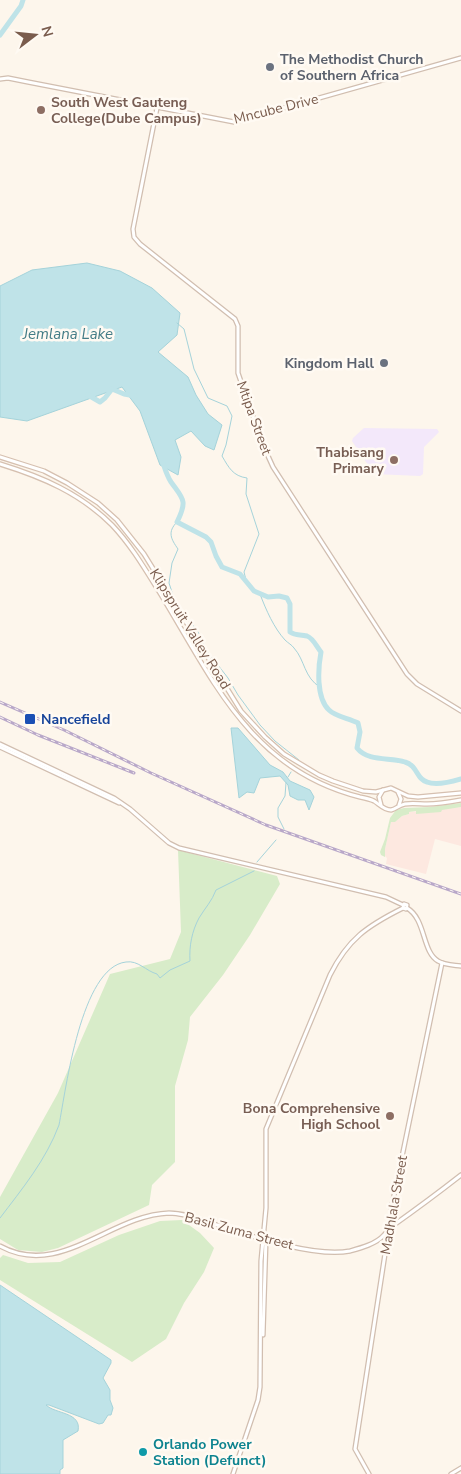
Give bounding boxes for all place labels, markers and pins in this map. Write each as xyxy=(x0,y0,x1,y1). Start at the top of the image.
place label: The Methodist Church of Southern Africa xyxy=(280,50,423,85)
marker: The Methodist Church of Southern Africa xyxy=(264,61,276,73)
place label: South West Gauteng College(Dube Campus) xyxy=(51,93,202,128)
marker: South West Gauteng College(Dube Campus) xyxy=(35,104,47,116)
place label: Kingdom Hall xyxy=(285,354,375,373)
marker: Kingdom Hall xyxy=(378,357,390,369)
place label: Thabisang Primary xyxy=(316,443,385,478)
marker: Thabisang Primary xyxy=(388,454,400,466)
place label: Nancefield xyxy=(41,710,110,729)
marker: Nancefield xyxy=(23,712,37,726)
place label: Bona Comprehensive High School xyxy=(243,1099,381,1134)
marker: Bona Comprehensive High School xyxy=(384,1110,396,1122)
place label: Orlando Power Station (Defunct) xyxy=(153,1435,267,1470)
marker: Orlando Power Station (Defunct) xyxy=(137,1446,149,1458)

